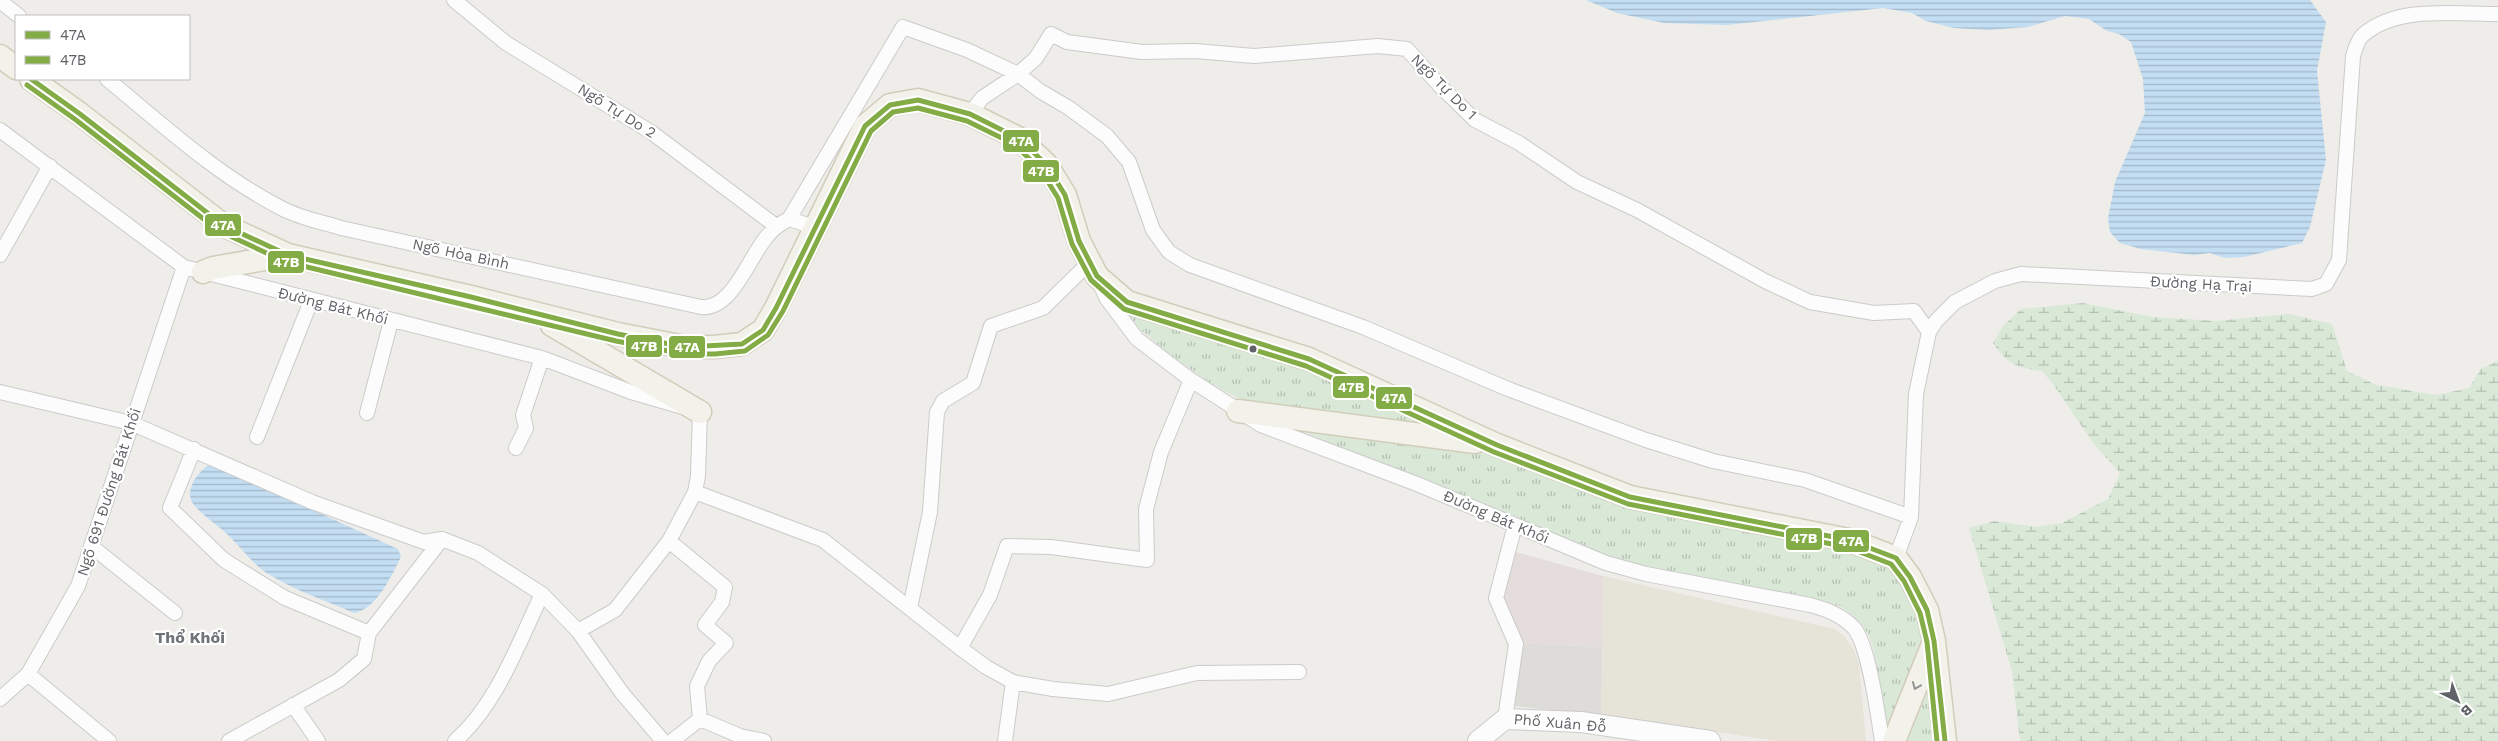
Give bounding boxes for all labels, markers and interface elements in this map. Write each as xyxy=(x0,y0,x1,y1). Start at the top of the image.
legend xyxy=(15,15,190,80)
text: 47A xyxy=(60,26,86,44)
street label: Ngõ Tự Do 1 xyxy=(1407,50,1481,124)
text: 47B xyxy=(60,51,87,69)
street label: Ngõ Tự Do 2 xyxy=(575,80,659,142)
line badge: 47A xyxy=(1002,129,1040,153)
text: 47A xyxy=(1008,133,1034,149)
line badge: 47B xyxy=(1022,159,1060,183)
text: 47B xyxy=(1028,163,1055,179)
line badge: 47A xyxy=(204,213,242,237)
text: 47A xyxy=(210,217,236,233)
street label: Ngõ Hòa Bình xyxy=(411,235,511,273)
line badge: 47B xyxy=(267,250,305,274)
text: 47B xyxy=(273,254,300,270)
street label: Đường Hạ Trại xyxy=(2150,272,2252,296)
street label: Đường Bát Khối xyxy=(276,284,390,328)
line badge: 47B xyxy=(625,334,663,358)
line badge: 47A xyxy=(668,335,706,359)
text: 47B xyxy=(631,338,658,354)
text: 47A xyxy=(674,339,700,355)
unlabelled marker xyxy=(1248,344,1258,354)
line badge: 47B xyxy=(1332,375,1370,399)
text: 47B xyxy=(1338,379,1365,395)
line badge: 47A xyxy=(1375,386,1413,410)
text: 47A xyxy=(1381,390,1407,406)
street label: Ngõ 691 Đường Bát Khối xyxy=(73,406,145,578)
street label: Đường Bát Khối xyxy=(1440,487,1552,547)
line badge: 47B xyxy=(1785,527,1823,551)
line badge: 47A xyxy=(1832,529,1870,553)
text: 47B xyxy=(1791,530,1818,546)
text: 47A xyxy=(1838,533,1864,549)
district label: Thổ Khối xyxy=(155,628,225,647)
north arrow xyxy=(2433,676,2483,726)
one-way arrow xyxy=(1912,682,1922,690)
text: B xyxy=(2457,702,2476,720)
street label: Phố Xuân Đỗ xyxy=(1513,709,1607,736)

